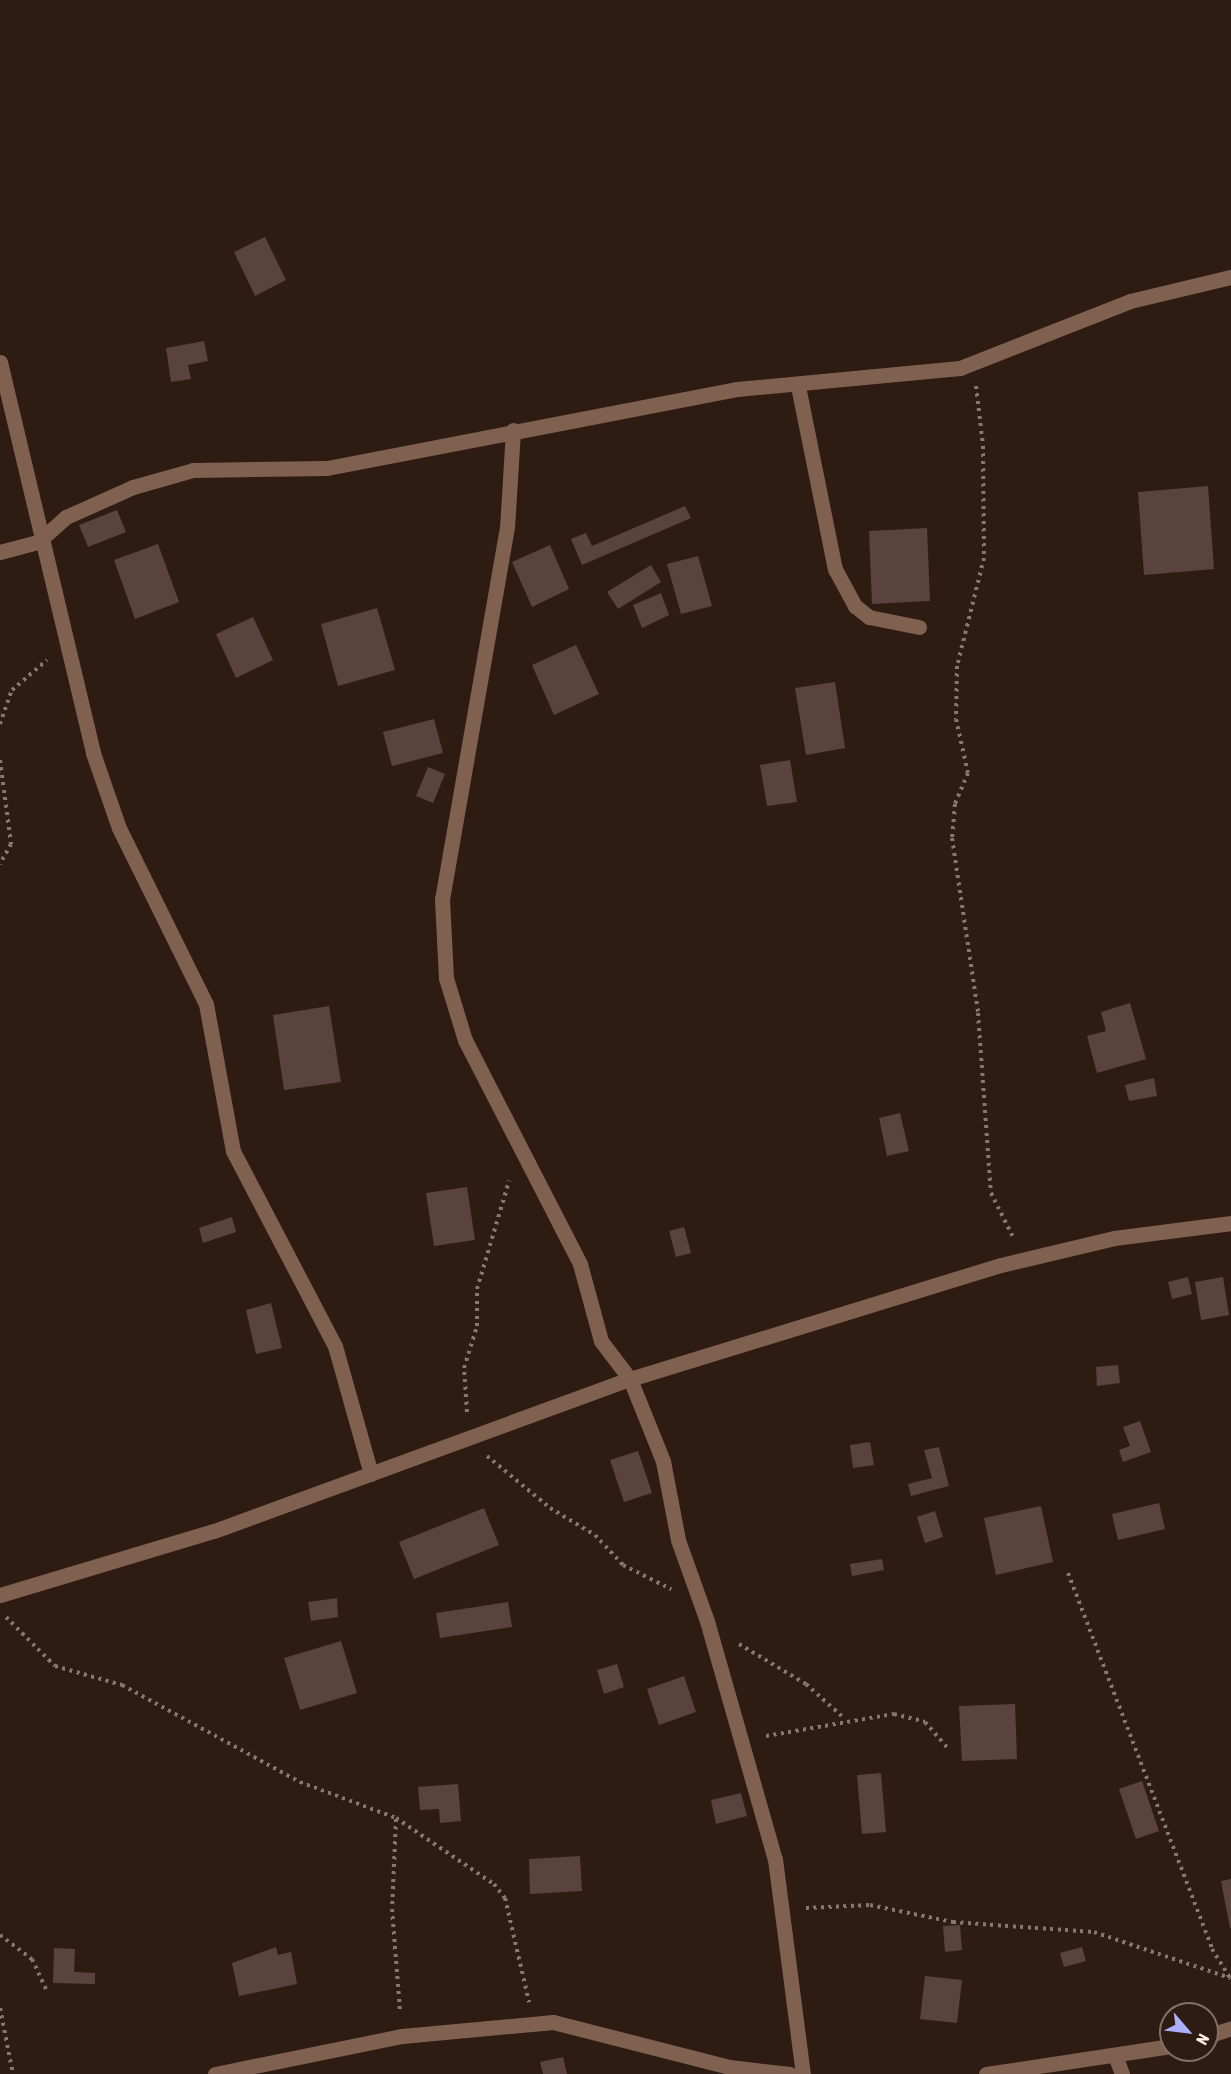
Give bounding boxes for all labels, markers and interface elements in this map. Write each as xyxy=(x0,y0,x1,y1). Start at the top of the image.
north arrow xyxy=(1159,2002,1219,2062)
text: N xyxy=(1193,2031,1213,2048)

